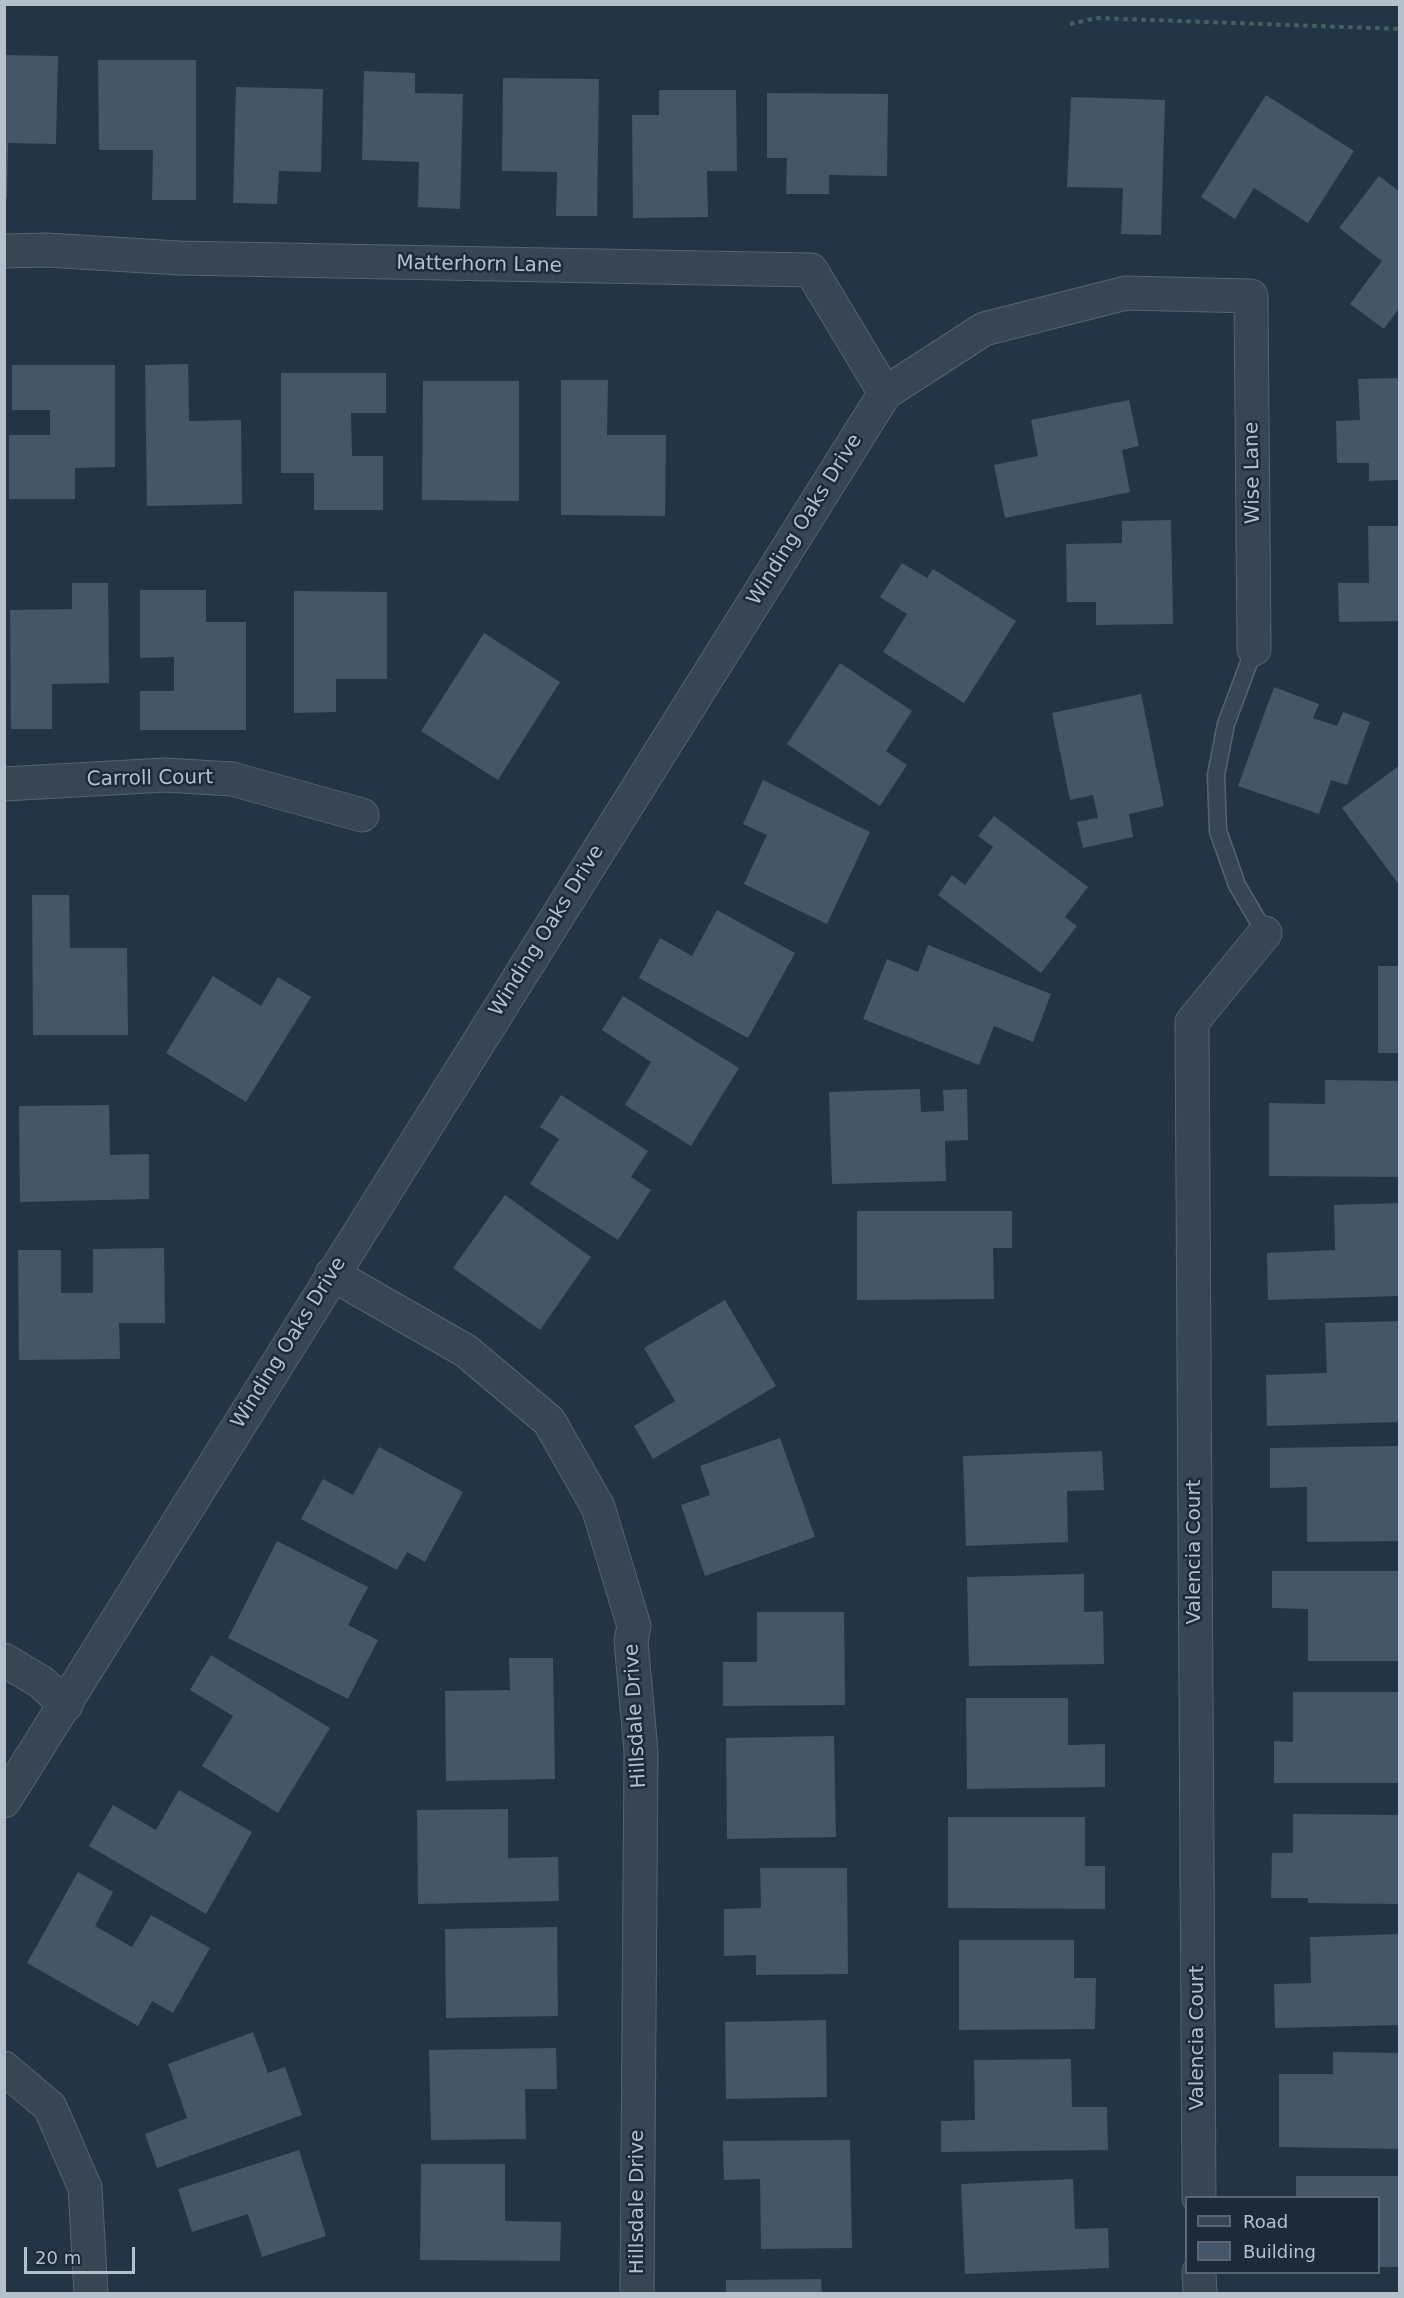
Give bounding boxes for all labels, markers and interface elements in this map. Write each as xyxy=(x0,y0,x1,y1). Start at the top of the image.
street label: Matterhorn Lane xyxy=(396,252,562,278)
street label: Wise Lane xyxy=(1240,422,1266,524)
street label: Winding Oaks Drive xyxy=(743,430,867,610)
street label: Carroll Court xyxy=(87,766,213,792)
street label: Winding Oaks Drive xyxy=(485,841,609,1021)
street label: Winding Oaks Drive xyxy=(227,1253,351,1433)
street label: Valencia Court xyxy=(1183,1479,1207,1625)
street label: Hillsdale Drive xyxy=(620,1643,652,1789)
street label: Valencia Court xyxy=(1186,1965,1210,2111)
street label: Hillsdale Drive xyxy=(626,2130,650,2274)
legend xyxy=(1185,2196,1380,2274)
text: Road xyxy=(1243,2211,1288,2232)
scale bar xyxy=(27,2235,138,2273)
text: Building xyxy=(1243,2241,1316,2262)
text: 20 m xyxy=(35,2247,81,2268)

